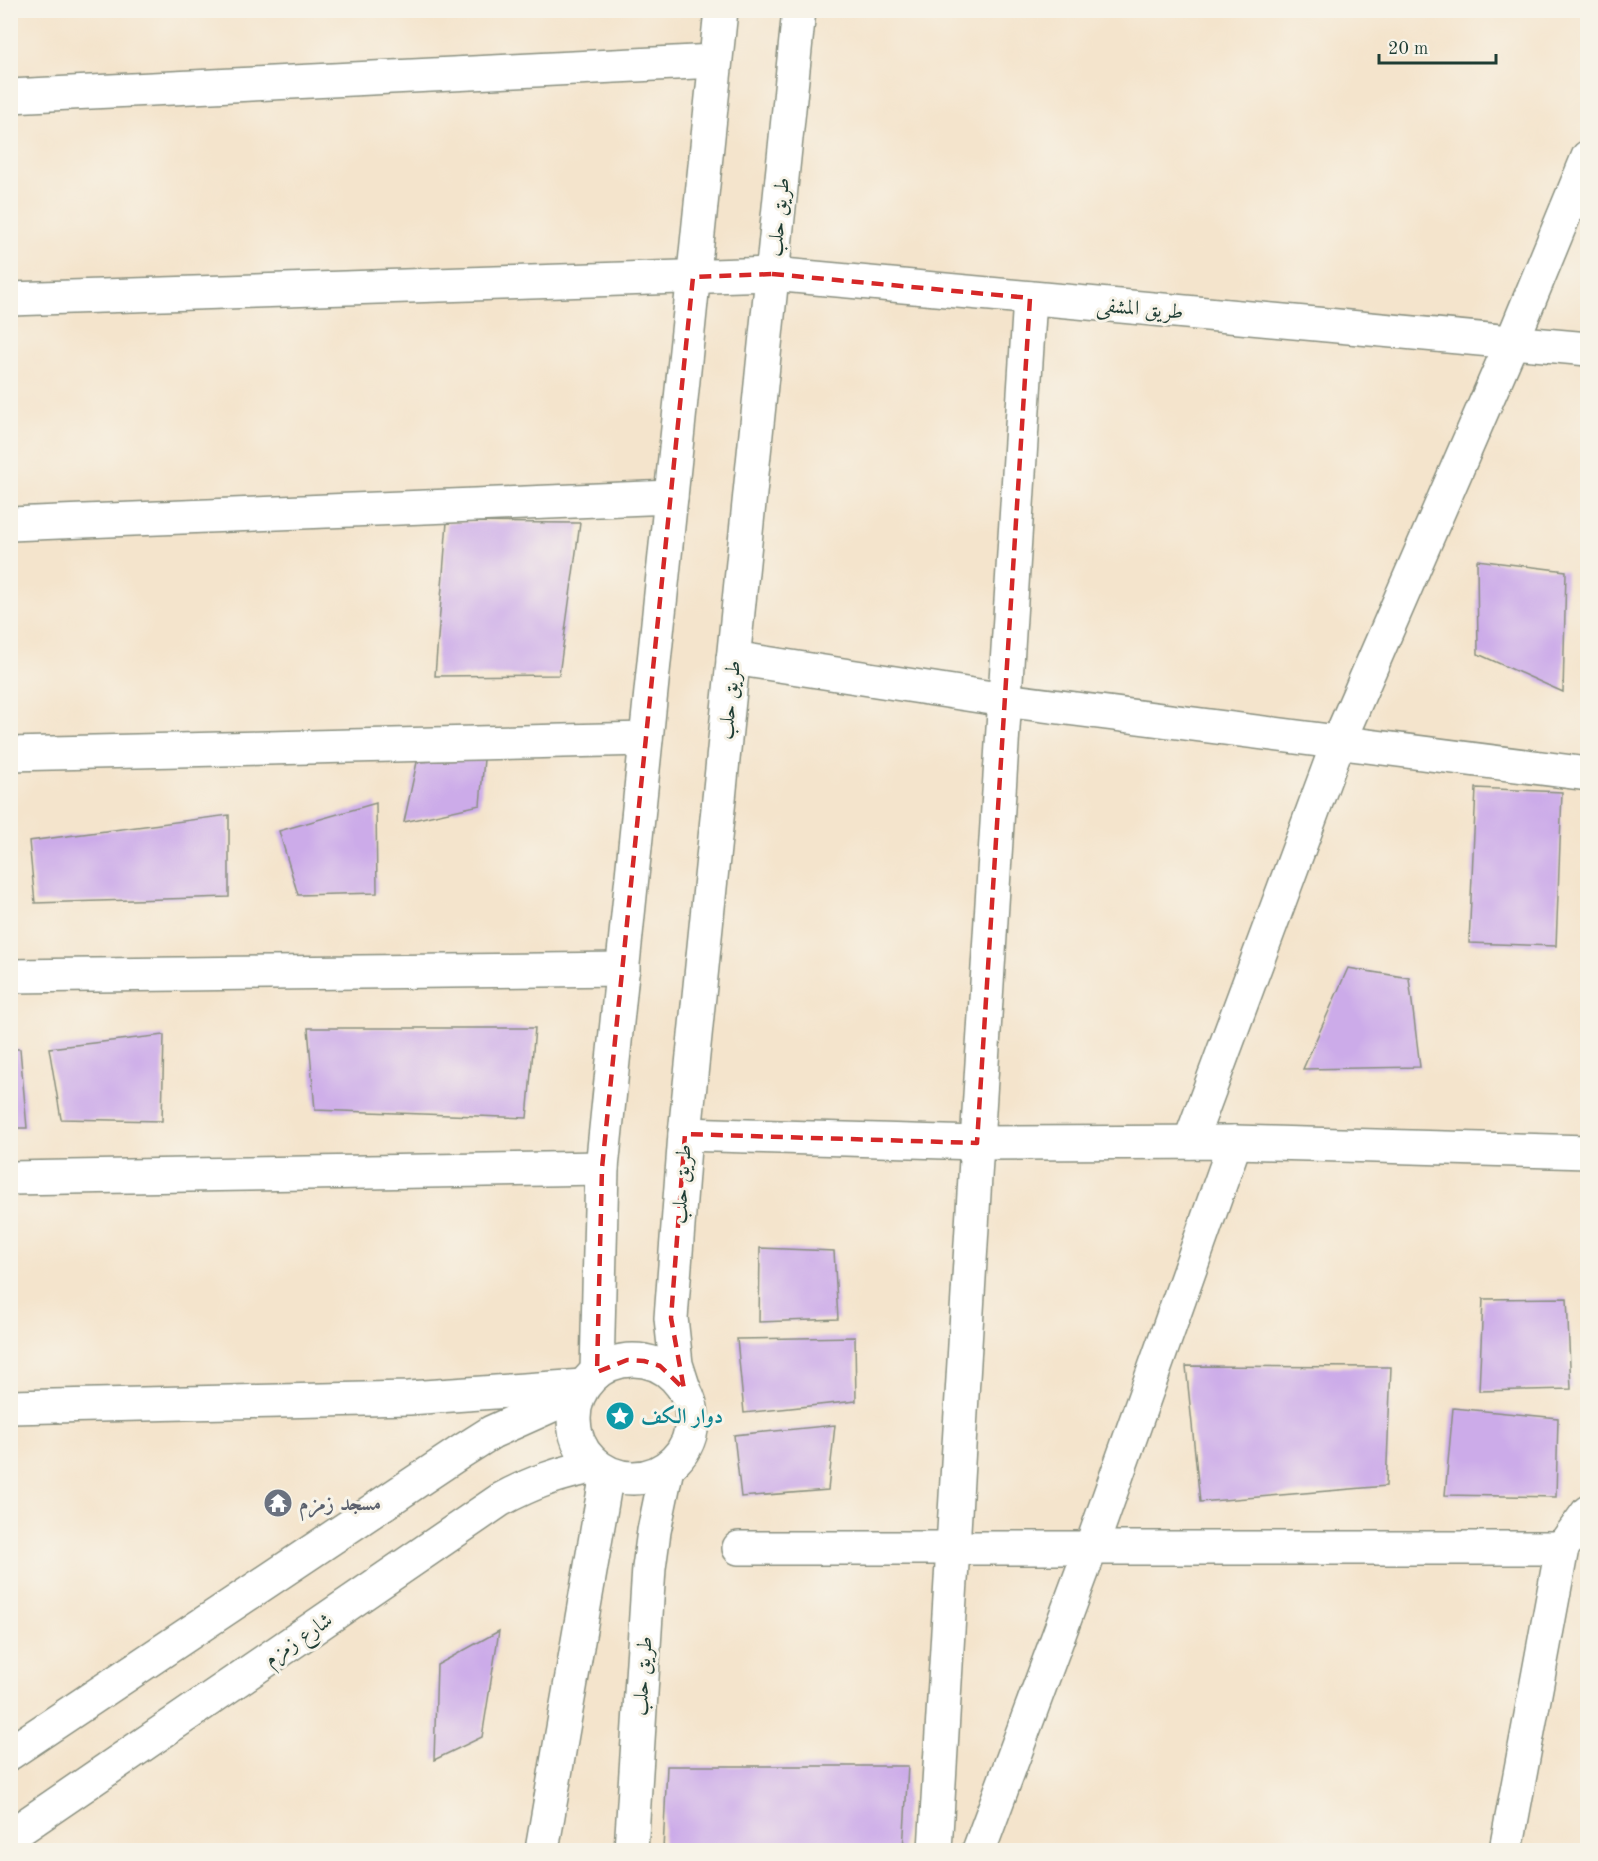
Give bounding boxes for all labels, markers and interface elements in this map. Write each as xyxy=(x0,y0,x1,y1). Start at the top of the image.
scale bar xyxy=(1379,27,1496,65)
text: 20 m xyxy=(1388,40,1428,58)
street label: طريق حلب xyxy=(765,176,796,258)
street label: طريق المشفى xyxy=(1095,295,1184,327)
street label: طريق حلب xyxy=(716,659,747,741)
street label: طريق حلب xyxy=(669,1144,698,1225)
place icon: دوار الكف xyxy=(604,1400,636,1432)
place label: دوار الكف xyxy=(641,1405,723,1429)
temple icon: مسجد زمزم xyxy=(262,1487,294,1519)
place label: مسجد زمزم xyxy=(299,1494,381,1522)
street label: شارع زمزم xyxy=(261,1610,340,1676)
street label: طريق حلب xyxy=(630,1636,659,1717)

